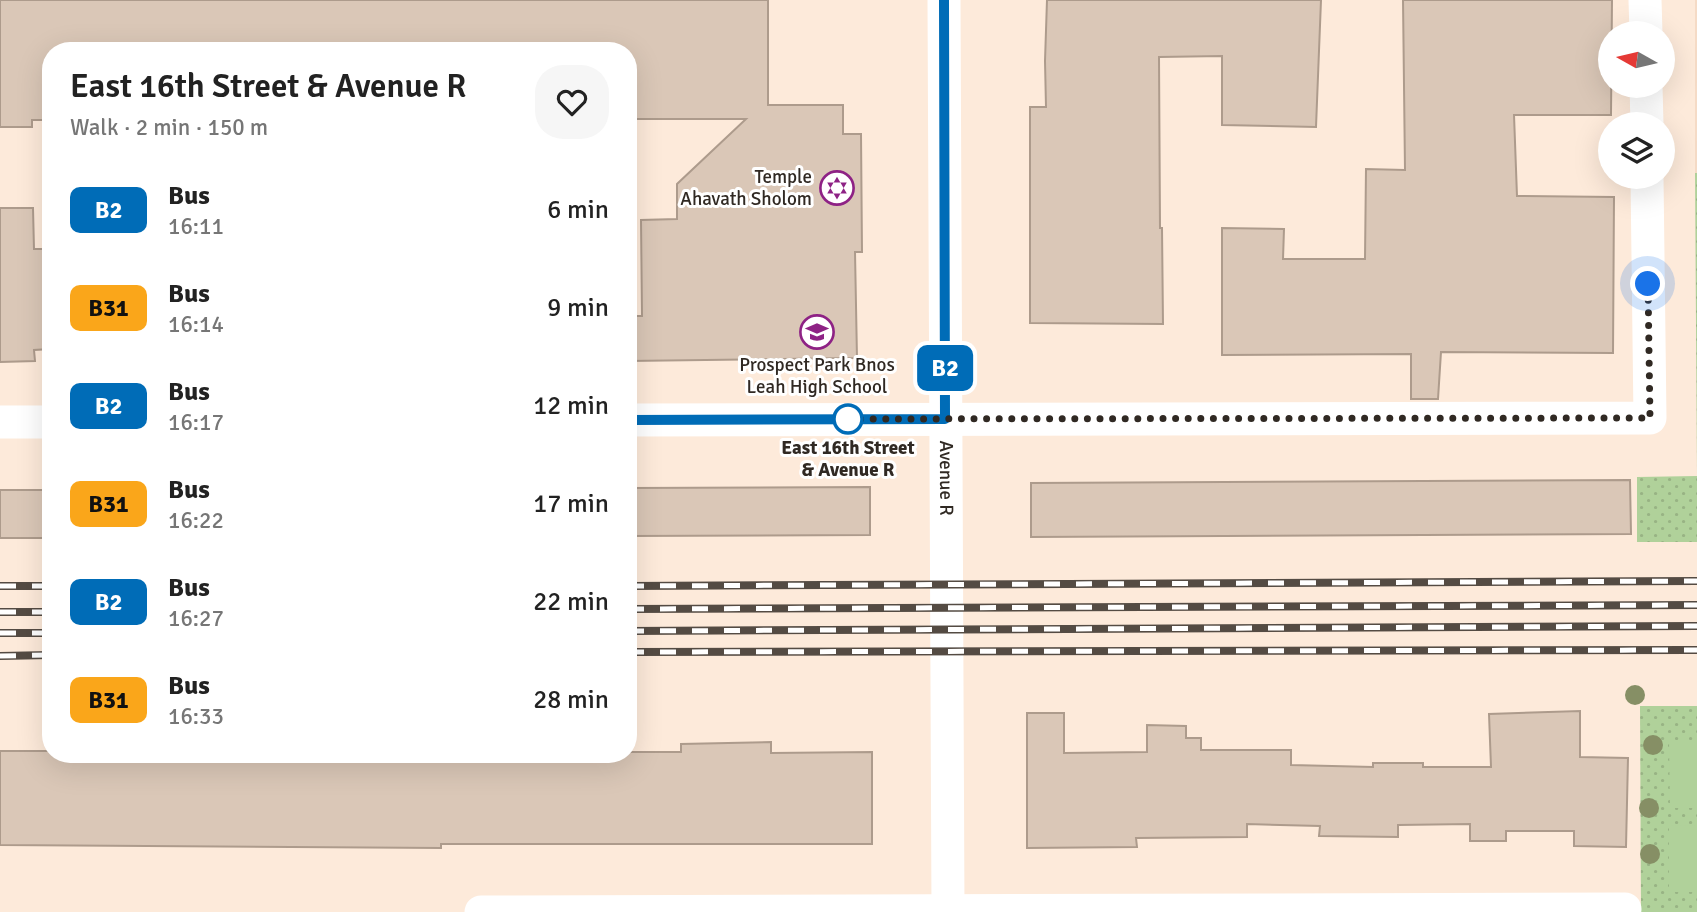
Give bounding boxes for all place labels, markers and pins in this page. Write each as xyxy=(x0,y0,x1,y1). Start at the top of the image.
place label: Temple Ahavath Sholom xyxy=(680,165,812,211)
synagogue icon: Temple Ahavath Sholom xyxy=(818,169,856,207)
school or university icon: Prospect Park Bnos Leah High School xyxy=(798,313,836,351)
place label: Prospect Park Bnos Leah High School xyxy=(739,353,895,399)
marker: East 16th Street & Avenue R xyxy=(833,404,863,434)
place label: East 16th Street & Avenue R xyxy=(781,436,915,482)

